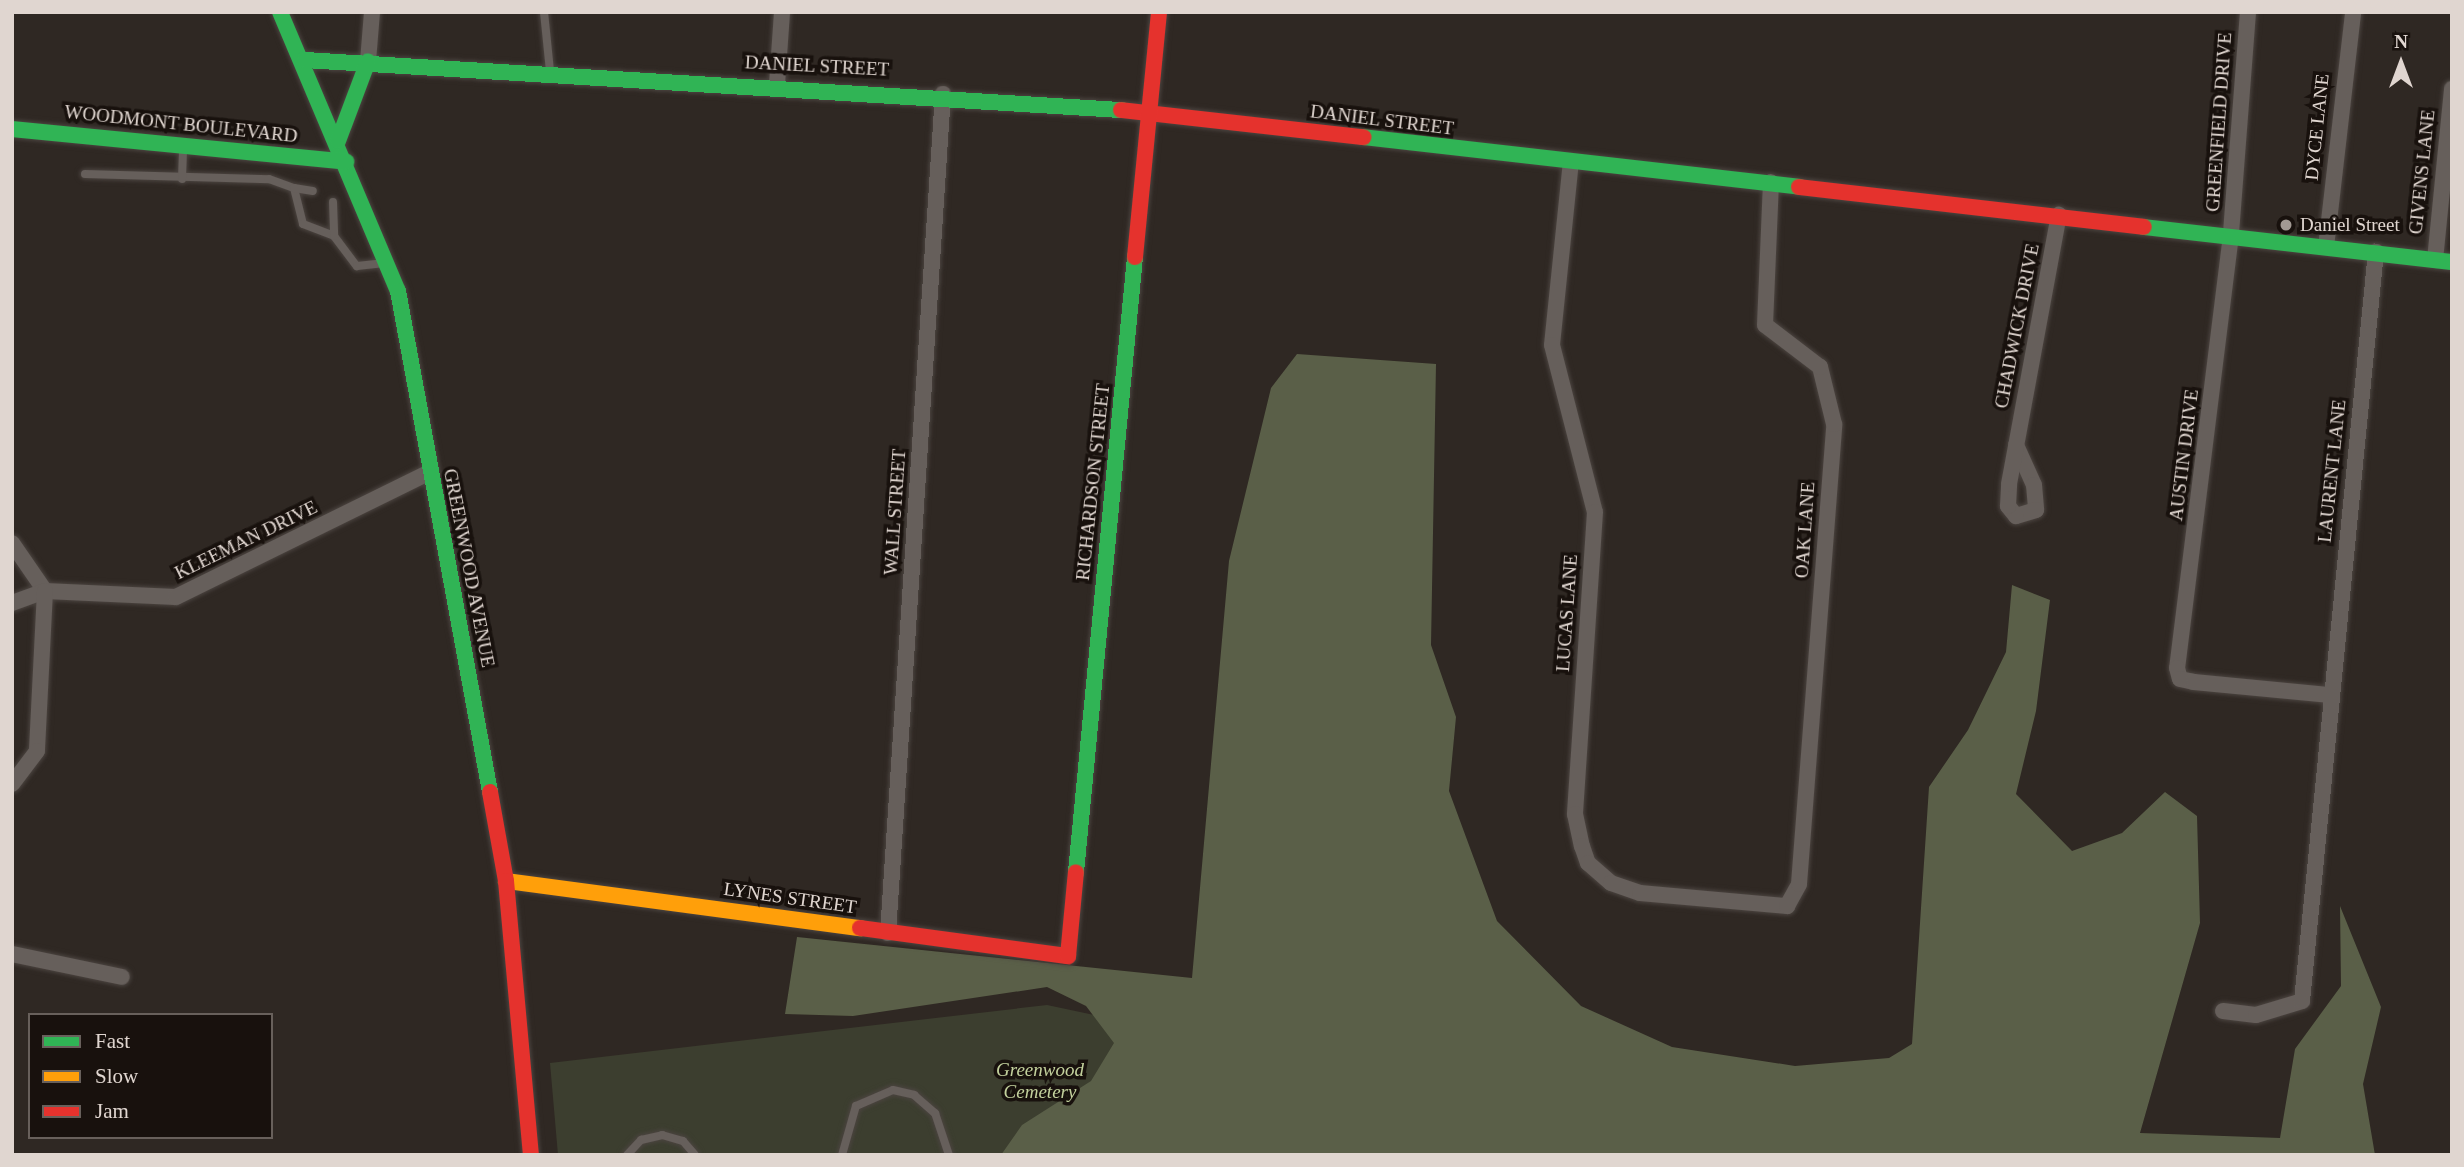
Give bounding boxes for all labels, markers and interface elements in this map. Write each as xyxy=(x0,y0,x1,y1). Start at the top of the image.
north arrow xyxy=(2366,28,2436,98)
street label: GREENFIELD DRIVE xyxy=(2201,31,2237,213)
text: N xyxy=(2394,31,2408,52)
street label: DANIEL STREET xyxy=(744,51,890,81)
street label: DYCE LANE xyxy=(2300,73,2334,181)
street label: WOODMONT BOULEVARD xyxy=(63,100,299,148)
street label: DANIEL STREET xyxy=(1309,100,1455,140)
street label: GIVENS LANE xyxy=(2404,109,2440,235)
place label: Daniel Street xyxy=(2300,214,2400,236)
marker: Daniel Street xyxy=(2278,217,2294,233)
street label: CHADWICK DRIVE xyxy=(1990,242,2044,410)
street label: RICHARDSON STREET xyxy=(1071,382,1115,582)
street label: AUSTIN DRIVE xyxy=(2165,388,2203,522)
street label: LAURENT LANE xyxy=(2313,398,2351,544)
street label: WALL STREET xyxy=(879,448,911,576)
street label: GREENWOOD AVENUE xyxy=(438,466,500,670)
street label: OAK LANE xyxy=(1790,481,1820,579)
street label: KLEEMAN DRIVE xyxy=(171,496,321,584)
street label: LUCAS LANE xyxy=(1552,554,1582,672)
street label: LYNES STREET xyxy=(722,877,858,919)
legend xyxy=(28,1013,273,1139)
text: Fast xyxy=(95,1029,130,1053)
park label: Greenwood Cemetery xyxy=(996,1059,1084,1103)
text: Slow xyxy=(95,1064,138,1088)
text: Jam xyxy=(95,1099,129,1123)

